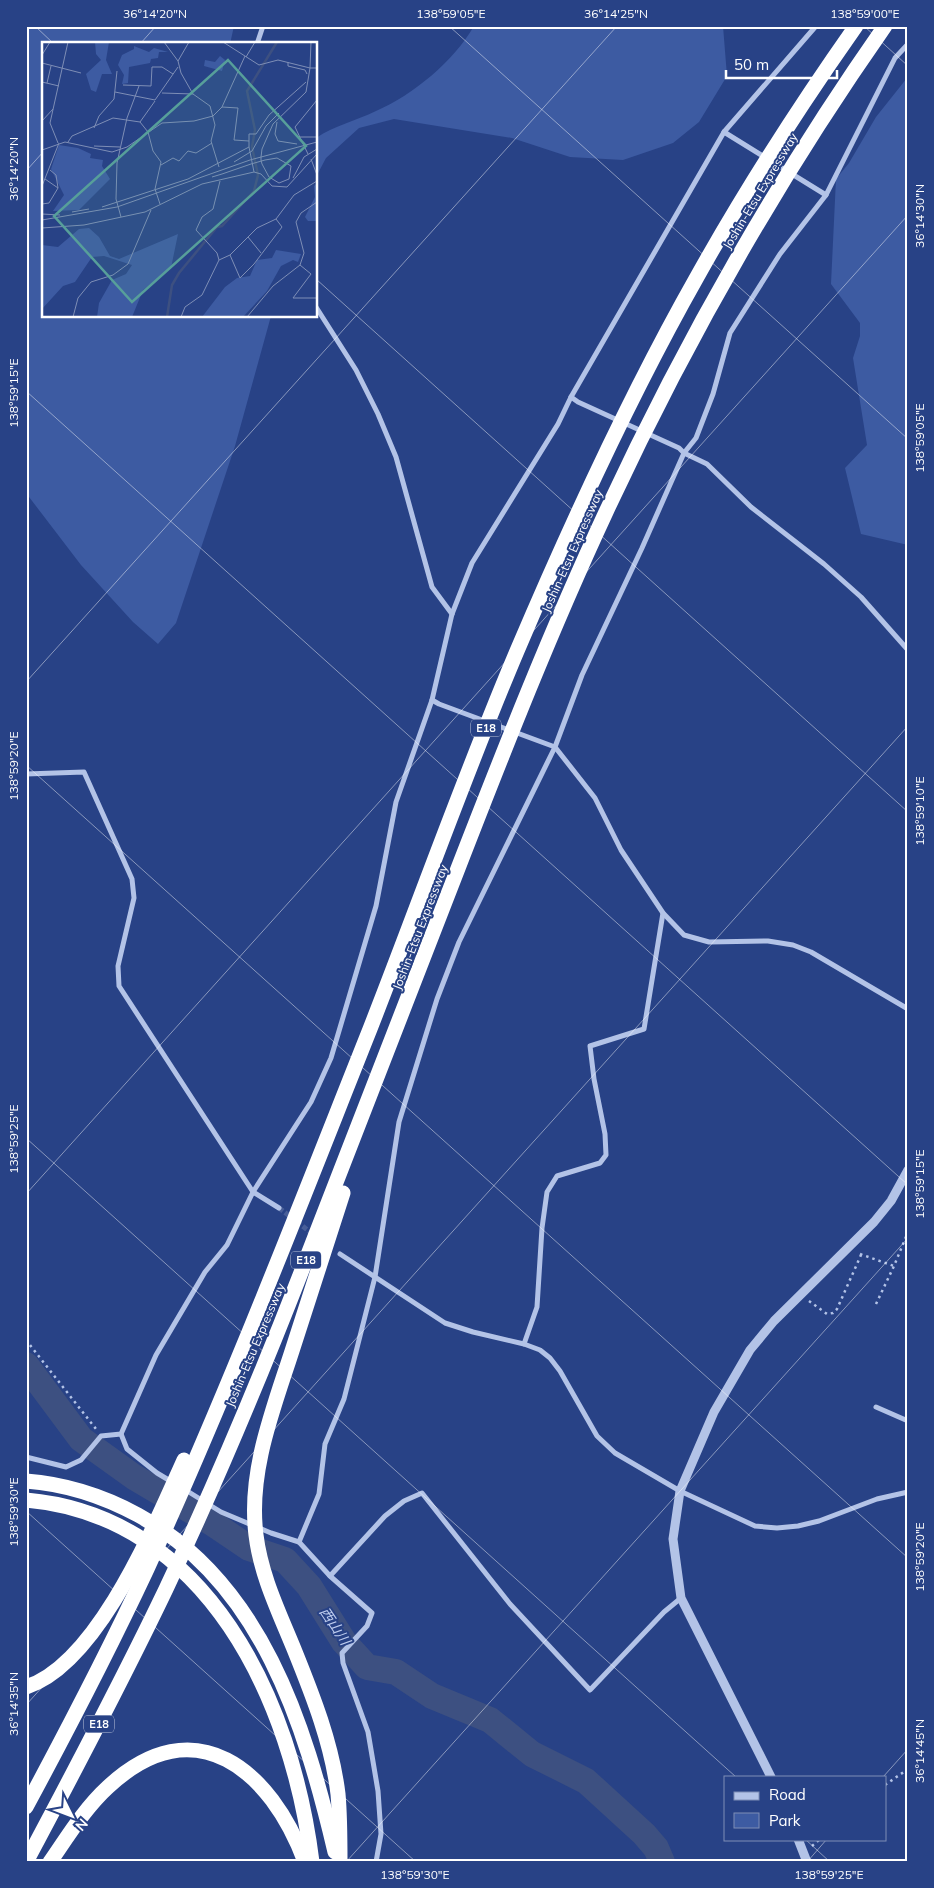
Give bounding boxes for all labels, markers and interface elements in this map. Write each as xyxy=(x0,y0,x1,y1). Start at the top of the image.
text: 36°14'20"N xyxy=(123,6,187,21)
text: 138°59'05"E xyxy=(416,6,486,21)
text: 36°14'25"N xyxy=(584,6,648,21)
text: 138°59'00"E xyxy=(830,6,900,21)
inset map xyxy=(42,42,318,318)
scale bar xyxy=(726,48,838,80)
text: 50 m xyxy=(734,55,769,74)
street label: Joshin-Etsu Expressway xyxy=(719,130,801,252)
text: 36°14'20"N xyxy=(6,137,21,201)
text: 36°14'30"N xyxy=(912,184,927,248)
text: 138°59'15"E xyxy=(6,358,21,428)
text: 138°59'05"E xyxy=(912,403,927,473)
street label: Joshin-Etsu Expressway xyxy=(538,487,606,615)
road number: E18 xyxy=(471,720,501,736)
text: 138°59'20"E xyxy=(6,731,21,801)
text: 138°59'10"E xyxy=(912,776,927,846)
street label: Joshin-Etsu Expressway xyxy=(389,862,451,992)
text: 138°59'25"E xyxy=(6,1104,21,1174)
text: 138°59'15"E xyxy=(912,1149,927,1219)
road number: E18 xyxy=(291,1252,321,1268)
street label: Joshin-Etsu Expressway xyxy=(222,1280,288,1409)
text: 138°59'30"E xyxy=(6,1477,21,1547)
text: 138°59'20"E xyxy=(912,1522,927,1592)
water label: 西山川 xyxy=(316,1604,355,1650)
text: 36°14'35"N xyxy=(6,1672,21,1736)
road number: E18 xyxy=(84,1716,114,1732)
text: 36°14'45"N xyxy=(912,1719,927,1783)
legend xyxy=(724,1776,886,1840)
text: Road xyxy=(769,1785,806,1804)
north arrow xyxy=(48,1790,98,1840)
text: Park xyxy=(769,1811,801,1830)
text: N xyxy=(71,1815,92,1835)
text: 138°59'30"E xyxy=(380,1867,450,1882)
text: 138°59'25"E xyxy=(794,1867,864,1882)

